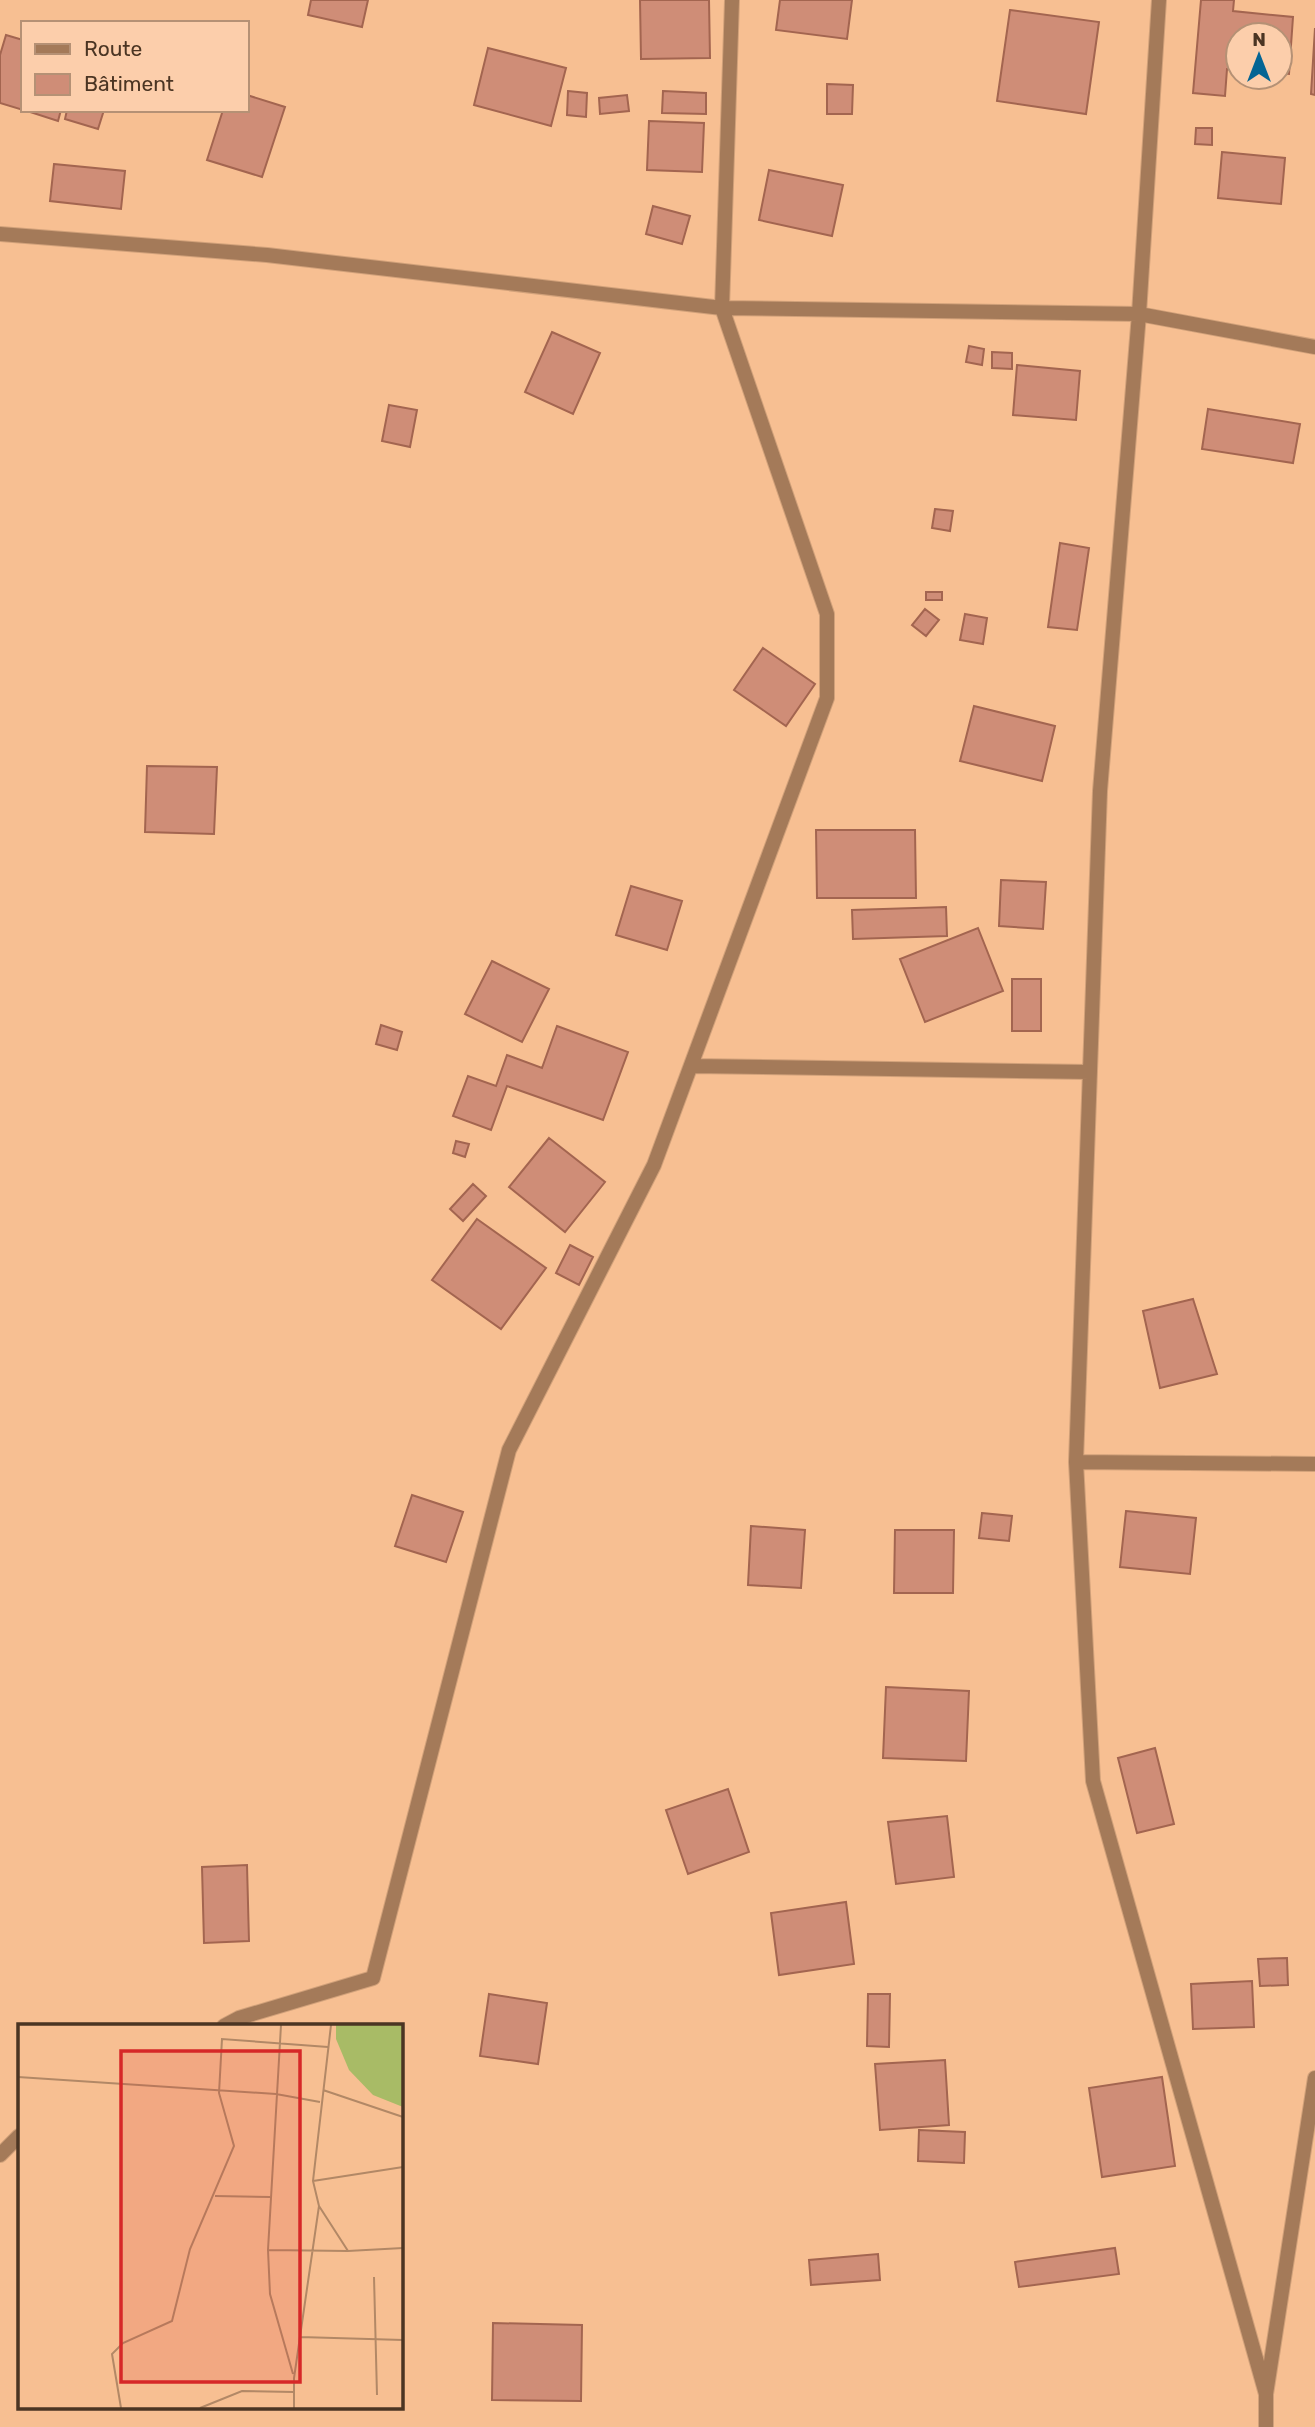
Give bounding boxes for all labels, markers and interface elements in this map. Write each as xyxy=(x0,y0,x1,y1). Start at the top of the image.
legend xyxy=(21,21,248,112)
north arrow xyxy=(1224,21,1294,91)
text: N xyxy=(1252,28,1266,51)
text: Route xyxy=(84,36,142,61)
text: Bâtiment xyxy=(84,71,174,96)
inset map xyxy=(18,2024,402,2410)

